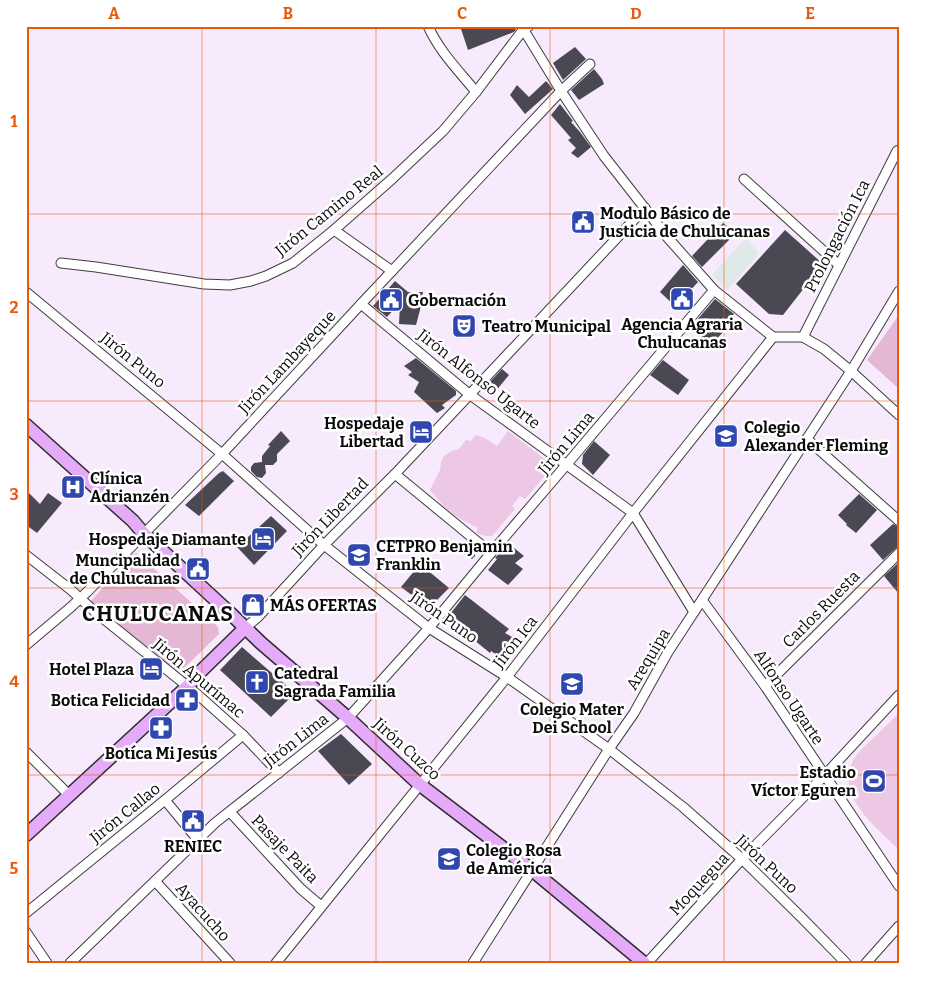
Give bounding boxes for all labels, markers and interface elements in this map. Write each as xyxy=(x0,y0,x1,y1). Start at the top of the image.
text: A xyxy=(108,4,120,23)
text: B xyxy=(283,4,293,23)
text: C xyxy=(457,4,467,23)
text: D xyxy=(630,4,642,23)
text: E xyxy=(805,4,815,23)
text: 1 xyxy=(11,112,18,131)
street label: Jirón Camino Real xyxy=(271,162,387,261)
street label: Prolongación Ica xyxy=(800,176,874,296)
place label: Modulo Básico de Justicia de Chulucanas xyxy=(599,204,770,241)
public building icon: Modulo Básico de Justicia de Chulucanas xyxy=(570,209,596,235)
public building icon: Agencia Agraria Chulucanas xyxy=(669,286,695,312)
public building icon: Gobernación xyxy=(378,287,404,313)
place label: Gobernación xyxy=(408,291,507,310)
text: 2 xyxy=(9,298,19,317)
street label: Jirón Lambayeque xyxy=(234,306,340,418)
theatre icon: Teatro Municipal xyxy=(451,313,477,339)
place label: Agencia Agraria Chulucanas xyxy=(621,315,743,352)
place label: Teatro Municipal xyxy=(482,317,611,336)
street label: Jirón Alfonso Ugarte xyxy=(413,325,544,433)
street label: Jirón Puno xyxy=(96,327,169,392)
street label: Jirón Lima xyxy=(533,407,598,479)
place label: Hospedaje Libertad xyxy=(324,414,404,451)
place label: Colegio Alexander Fleming xyxy=(744,418,888,455)
hotel icon: Hospedaje Libertad xyxy=(408,419,434,445)
school or university icon: Colegio Alexander Fleming xyxy=(713,423,739,449)
place label: Clínica Adrianzén xyxy=(90,469,170,506)
street label: Jirón Libertad xyxy=(287,473,372,561)
hospital icon: Clínica Adrianzén xyxy=(60,474,86,500)
text: 3 xyxy=(9,485,19,504)
hotel icon: Hospedaje Diamante xyxy=(250,526,276,552)
place label: Hospedaje Diamante xyxy=(89,530,246,549)
place label: CETPRO Benjamin Franklin xyxy=(376,537,514,574)
school or university icon: CETPRO Benjamin Franklin xyxy=(346,542,372,568)
place label: Muncipalidad de Chulucanas xyxy=(69,551,180,588)
public building icon: Muncipalidad de Chulucanas xyxy=(185,556,211,582)
street label: Carlos Ruesta xyxy=(779,566,864,651)
street label: Jirón Puno xyxy=(406,586,481,647)
shop icon: MÁS OFERTAS xyxy=(240,592,266,618)
place label: MÁS OFERTAS xyxy=(270,594,377,615)
district label: CHULUCANAS xyxy=(82,601,234,627)
street label: Jirón Ica xyxy=(488,612,542,673)
street label: Arequipa xyxy=(622,624,674,693)
street label: Jirón Apurímac xyxy=(149,634,249,722)
street label: Alfonso Ugarte xyxy=(750,646,828,748)
hotel icon: Hotel Plaza xyxy=(138,656,164,682)
place label: Hotel Plaza xyxy=(49,660,134,679)
place label: Catedral Sagrada Familia xyxy=(274,664,396,701)
church icon: Catedral Sagrada Familia xyxy=(244,669,270,695)
school or university icon: Colegio Mater Dei School xyxy=(559,671,585,697)
text: 4 xyxy=(9,672,19,691)
pharmacy icon: Botica Felicidad xyxy=(174,687,200,713)
place label: Botica Felicidad xyxy=(51,691,170,710)
place label: Colegio Mater Dei School xyxy=(520,700,625,737)
street label: Jirón Lima xyxy=(259,709,332,772)
street label: Jirón Cuzco xyxy=(369,713,444,784)
pharmacy icon: Botíca Mi Jesús xyxy=(148,715,174,741)
place label: Botíca Mi Jesús xyxy=(105,744,217,763)
place label: Estadio Víctor Eguren xyxy=(751,763,857,800)
sports icon: Estadio Víctor Eguren xyxy=(861,768,887,794)
street label: Jirón Callao xyxy=(85,779,164,848)
public building icon: RENIEC xyxy=(180,808,206,834)
street label: Pasaje Paita xyxy=(248,811,322,887)
street label: Jirón Puno xyxy=(731,830,802,898)
place label: RENIEC xyxy=(164,837,222,856)
place label: Colegio Rosa de América xyxy=(466,841,562,878)
school or university icon: Colegio Rosa de América xyxy=(436,846,462,872)
street label: Moquegua xyxy=(665,849,733,919)
text: 5 xyxy=(10,859,19,878)
street label: Ayacucho xyxy=(172,879,234,945)

